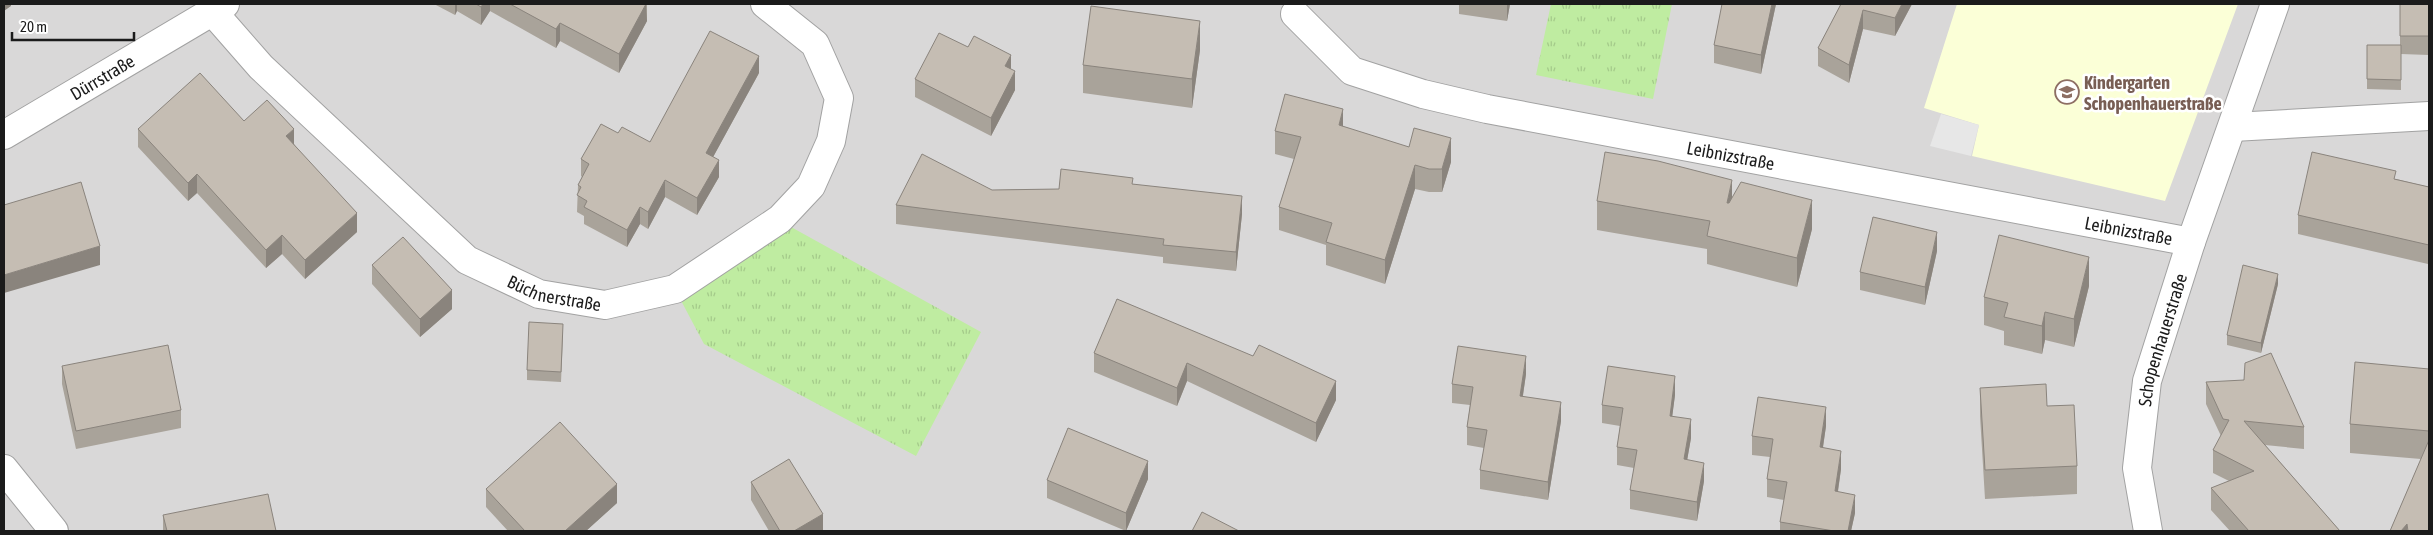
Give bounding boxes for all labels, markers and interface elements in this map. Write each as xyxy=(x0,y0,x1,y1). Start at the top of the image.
scale bar xyxy=(12,10,135,42)
text: 20 m xyxy=(20,18,47,35)
street label: Dürrstraße xyxy=(66,50,138,104)
place label: Kindergarten Schopenhauerstraße xyxy=(2084,72,2222,114)
school or university icon: Kindergarten Schopenhauerstraße xyxy=(2054,79,2080,105)
street label: Leibnizstraße xyxy=(1685,136,1776,174)
street label: Leibnizstraße xyxy=(2083,212,2174,249)
street label: Büchnerstraße xyxy=(504,270,603,315)
street label: Schopenhauerstraße xyxy=(2134,271,2191,407)

